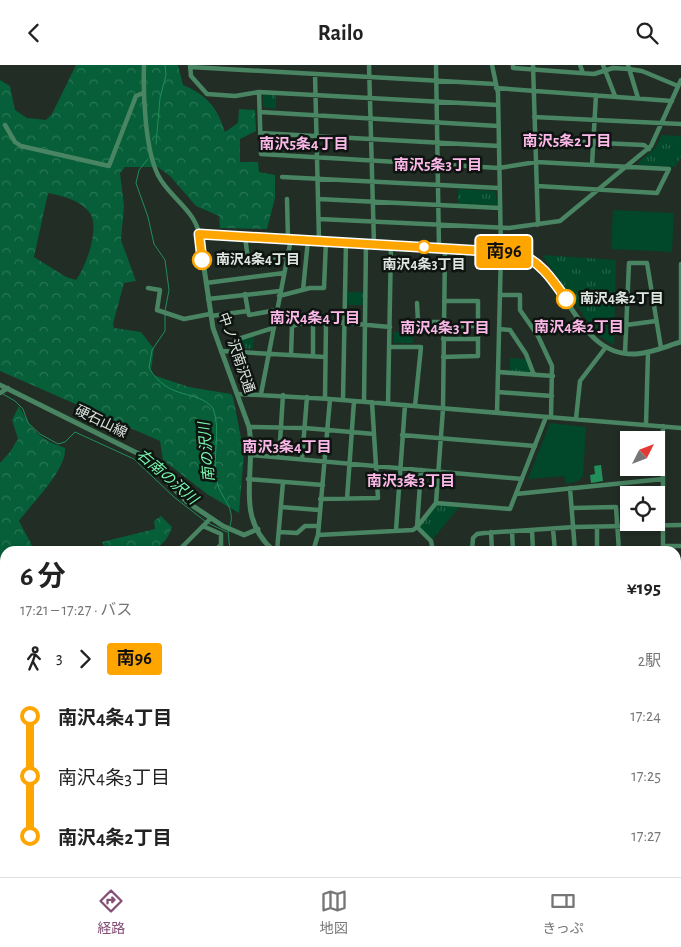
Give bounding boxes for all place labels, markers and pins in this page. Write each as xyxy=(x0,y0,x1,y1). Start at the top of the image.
marker: 南沢4条3丁目 xyxy=(417,240,431,254)
marker: 南沢4条4丁目 xyxy=(192,250,212,270)
place label: 南沢4条4丁目 xyxy=(216,251,300,267)
place label: 南沢4条3丁目 xyxy=(382,256,466,272)
marker: 南沢4条2丁目 xyxy=(556,289,576,309)
place label: 南沢4条2丁目 xyxy=(580,290,664,306)

